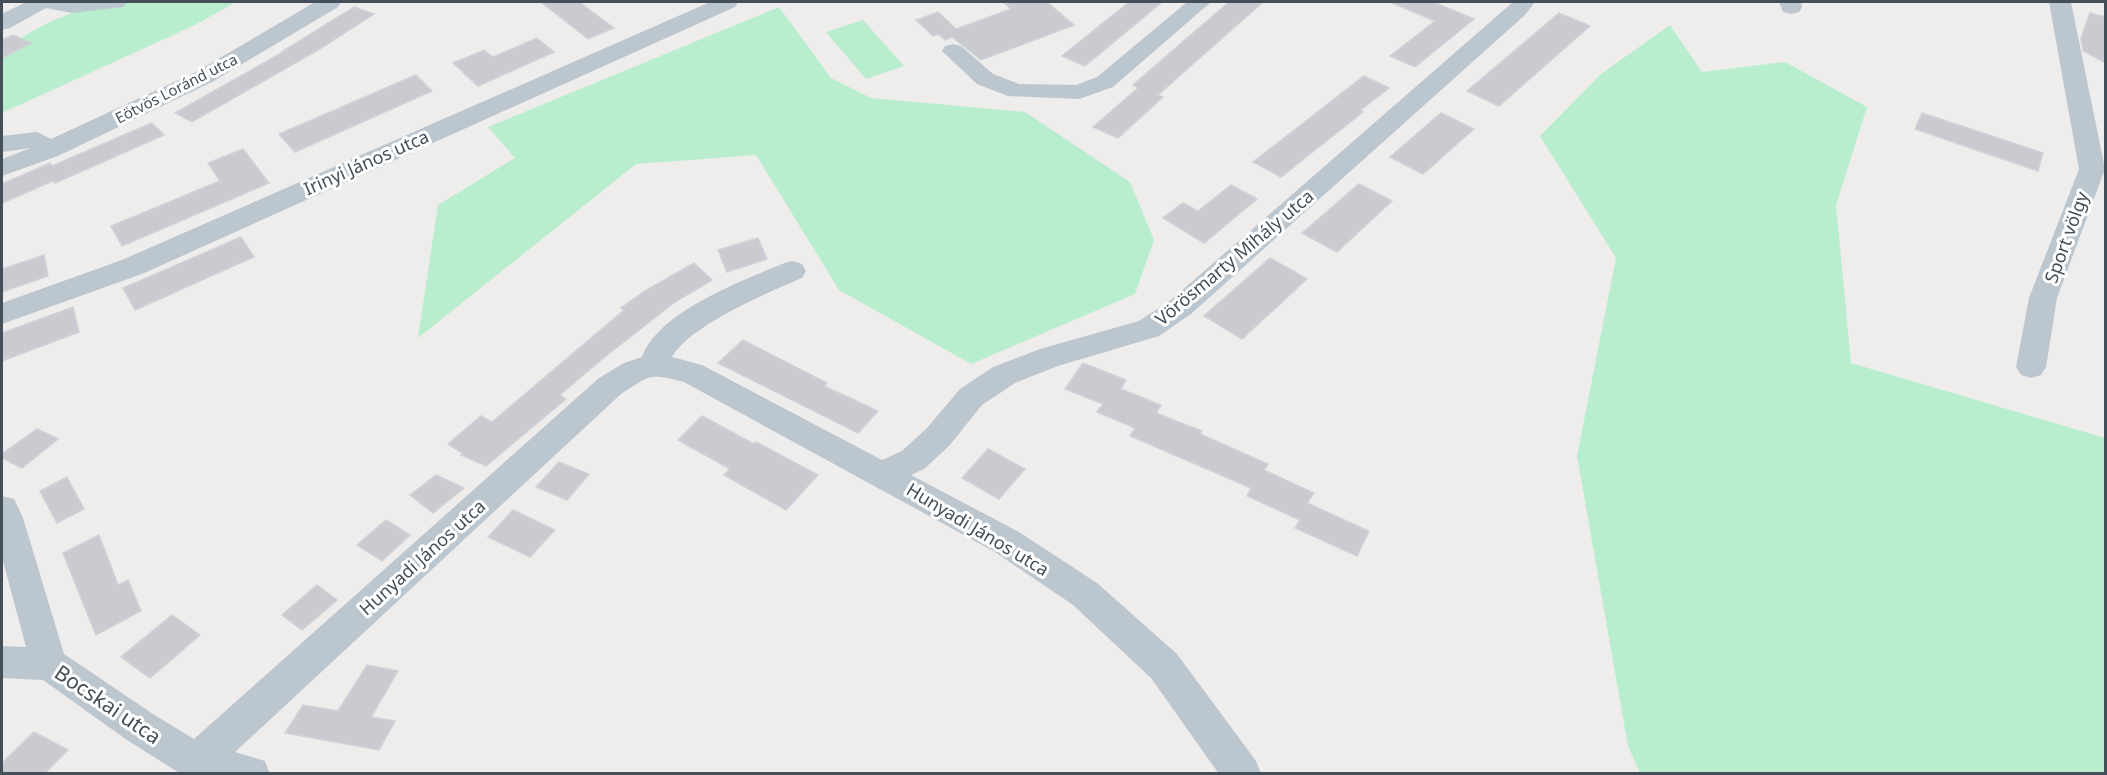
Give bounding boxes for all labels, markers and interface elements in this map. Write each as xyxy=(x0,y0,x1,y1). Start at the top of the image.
street label: Eötvös Loránd utca xyxy=(112,49,240,127)
street label: Irinyi János utca xyxy=(300,124,432,200)
street label: Vörösmarty Mihály utca xyxy=(1150,184,1318,330)
street label: Sport völgy xyxy=(2038,187,2094,286)
street label: Hunyadi János utca xyxy=(902,477,1054,581)
street label: Hunyadi János utca xyxy=(354,494,490,620)
street label: Bocskai utca xyxy=(49,658,167,750)

